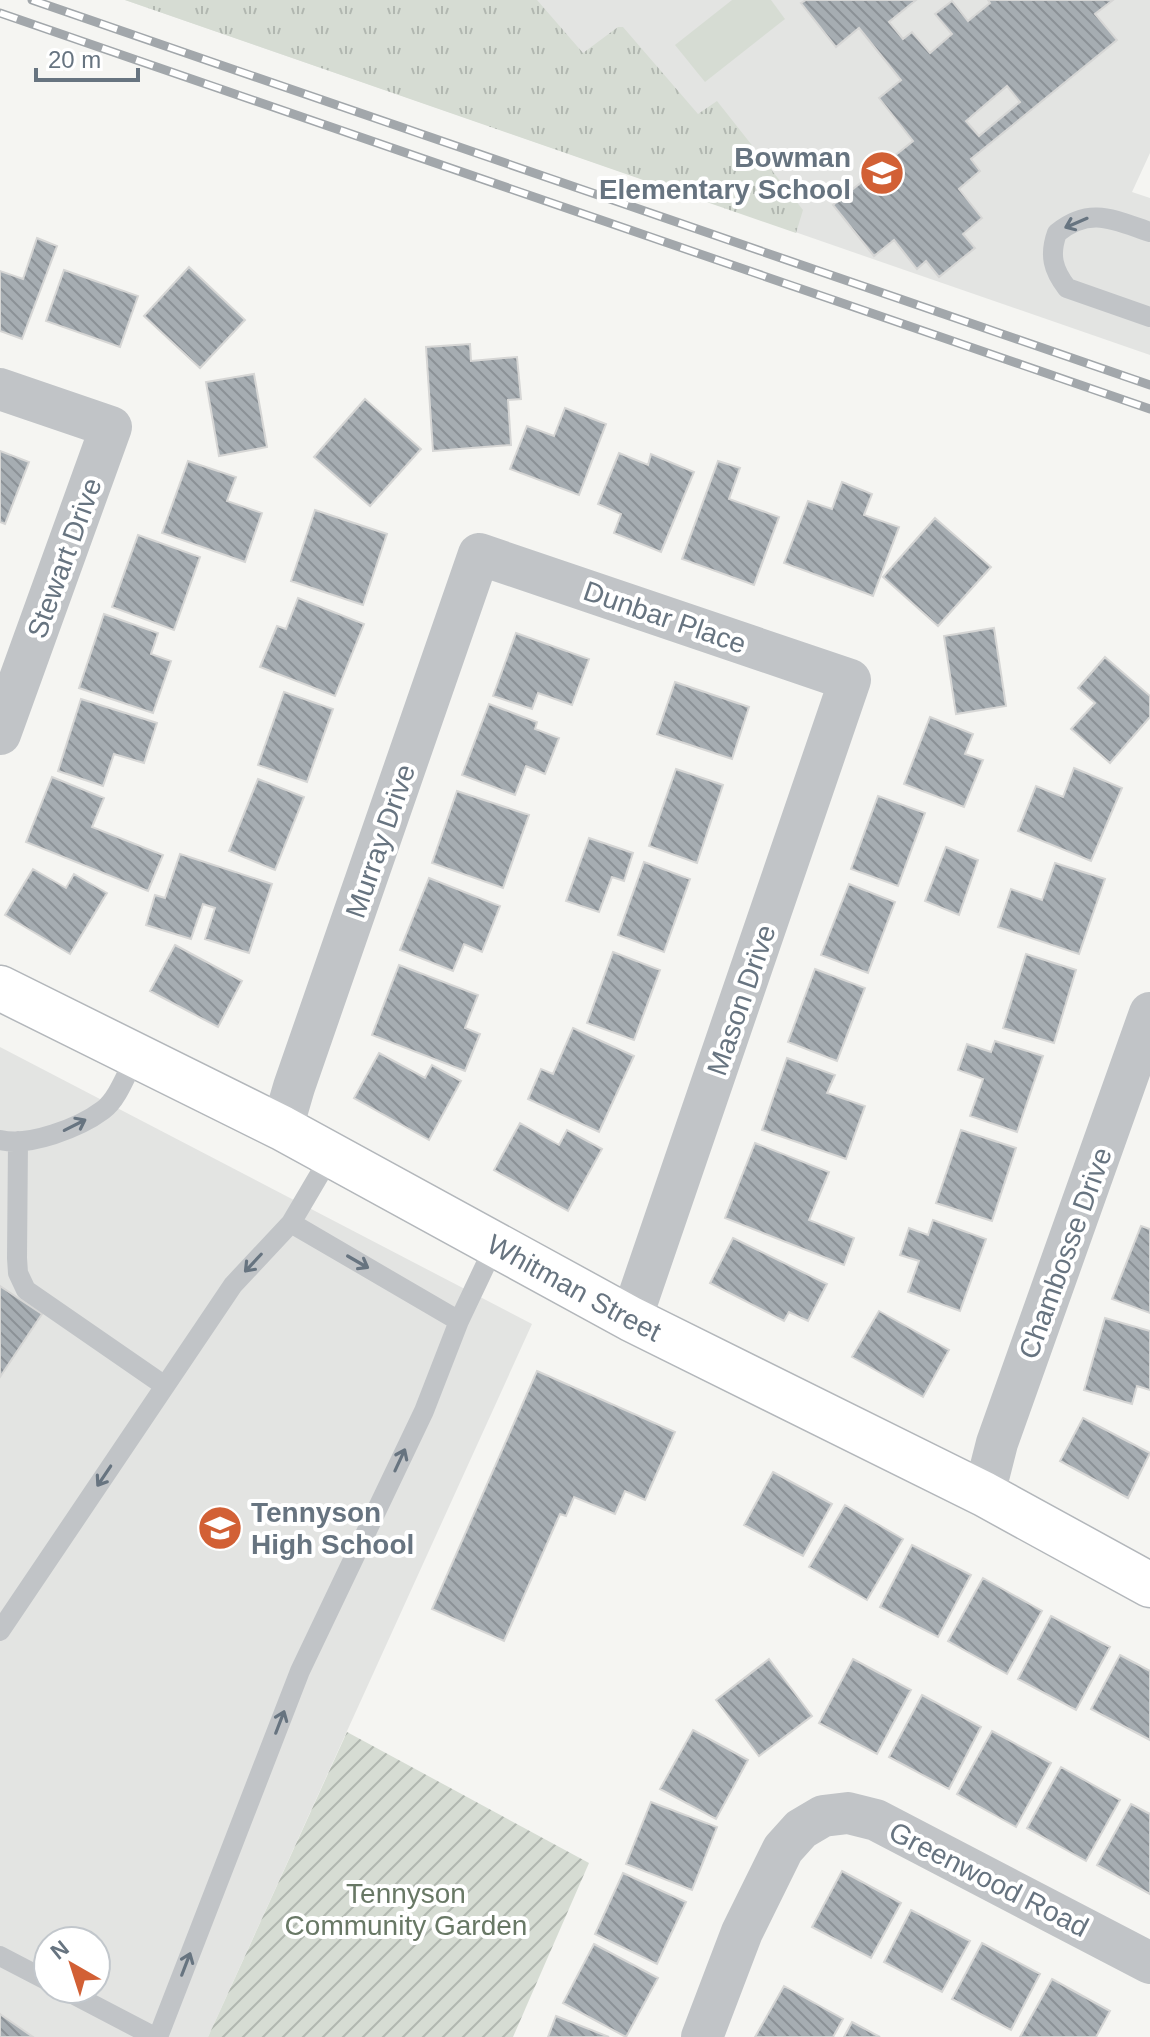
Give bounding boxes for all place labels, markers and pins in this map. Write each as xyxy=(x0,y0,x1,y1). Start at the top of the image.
place label: Bowman Elementary School xyxy=(599,142,851,205)
school or university icon: Bowman Elementary School xyxy=(858,149,906,197)
place label: Tennyson High School xyxy=(251,1497,414,1560)
school or university icon: Tennyson High School xyxy=(196,1504,244,1552)

